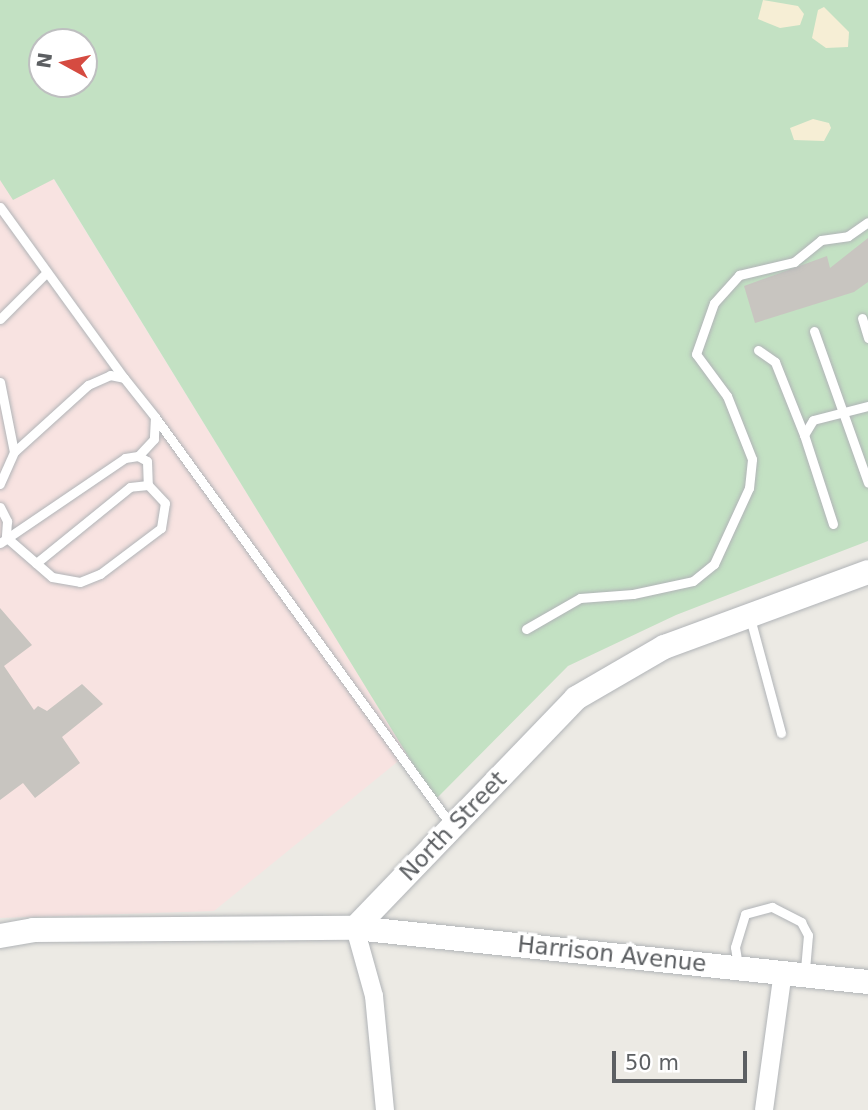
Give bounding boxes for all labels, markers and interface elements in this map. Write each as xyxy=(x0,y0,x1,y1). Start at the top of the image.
north arrow xyxy=(28,28,98,98)
text: N xyxy=(32,51,56,70)
street label: North Street xyxy=(394,766,512,886)
street label: Harrison Avenue xyxy=(516,930,708,978)
scale bar xyxy=(616,1036,751,1080)
text: 50 m xyxy=(625,1051,679,1075)

